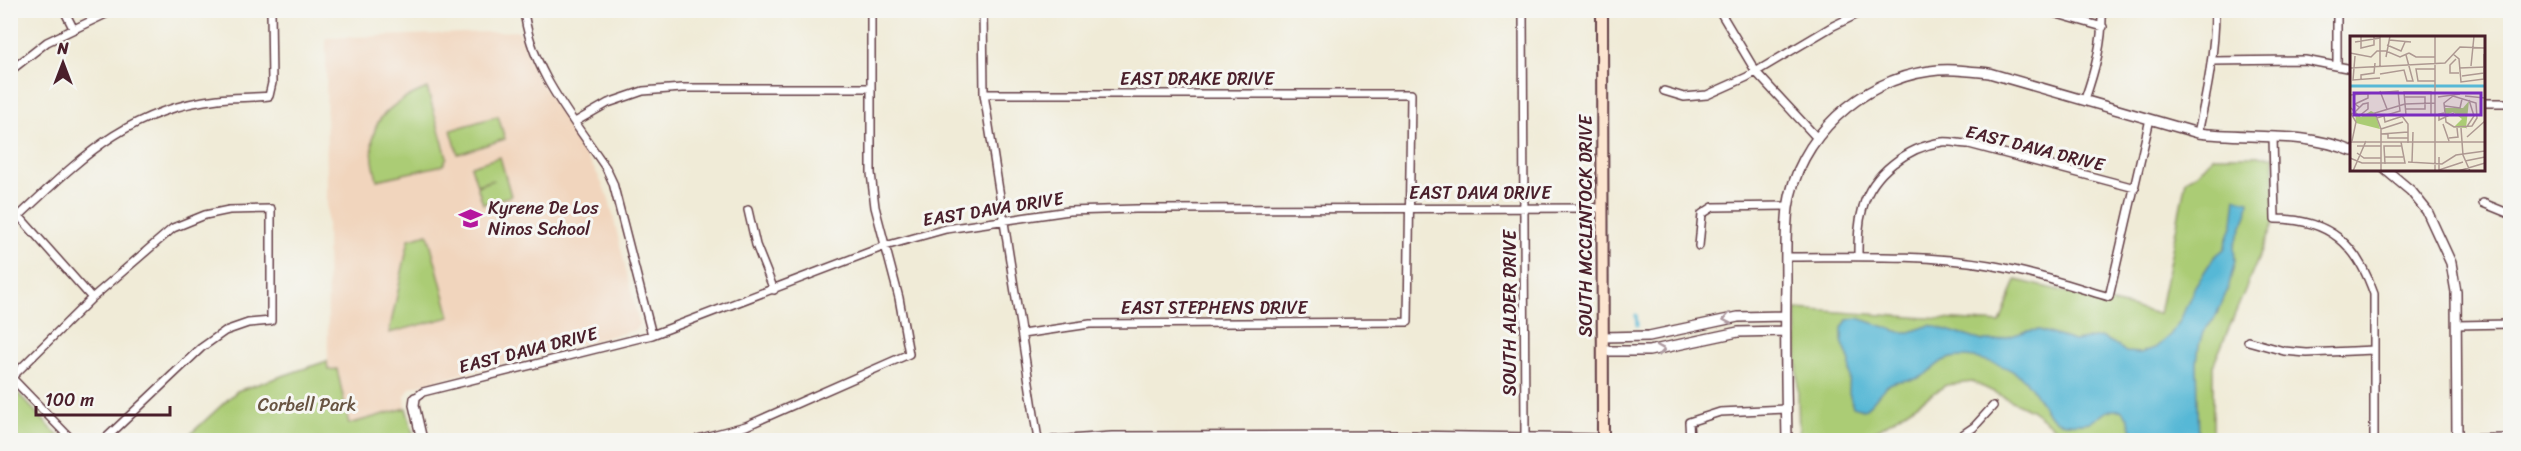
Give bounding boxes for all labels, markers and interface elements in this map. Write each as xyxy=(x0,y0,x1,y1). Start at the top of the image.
north arrow xyxy=(33,33,93,93)
text: N xyxy=(56,34,69,63)
inset map xyxy=(2350,36,2485,171)
street label: EAST DRAKE DRIVE xyxy=(1120,63,1275,95)
street label: SOUTH MCCLINTOCK DRIVE xyxy=(1570,114,1602,337)
street label: EAST DAVA DRIVE xyxy=(1962,115,2109,181)
street label: EAST DAVA DRIVE xyxy=(1409,177,1552,209)
street label: EAST DAVA DRIVE xyxy=(920,182,1067,236)
place label: Kyrene De Los Ninos School xyxy=(488,192,599,245)
school or university icon: Kyrene De Los Ninos School xyxy=(457,205,483,231)
street label: SOUTH ALDER DRIVE xyxy=(1494,229,1526,396)
street label: EAST STEPHENS DRIVE xyxy=(1121,292,1308,324)
one-way arrow xyxy=(1722,312,1732,325)
street label: EAST DAVA DRIVE xyxy=(455,317,602,383)
one-way arrow xyxy=(1657,344,1666,356)
scale bar xyxy=(36,379,170,417)
text: 100 m xyxy=(45,384,94,416)
park label: Corbell Park xyxy=(258,389,356,421)

